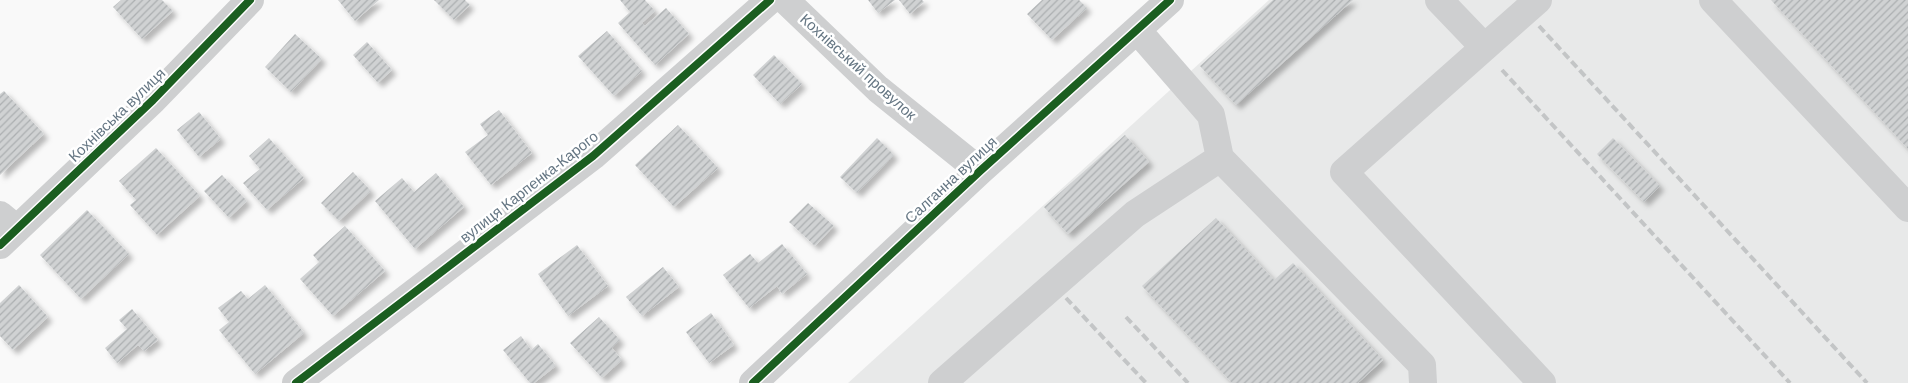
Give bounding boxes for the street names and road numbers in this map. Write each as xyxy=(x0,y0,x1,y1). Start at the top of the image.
street label: Кохнівський провулок xyxy=(797,10,920,123)
street label: Кохнівська вулиця xyxy=(65,64,168,165)
street label: вулиця Карпенка-Карого xyxy=(456,127,601,246)
street label: Салганна вулиця xyxy=(901,133,1000,227)

